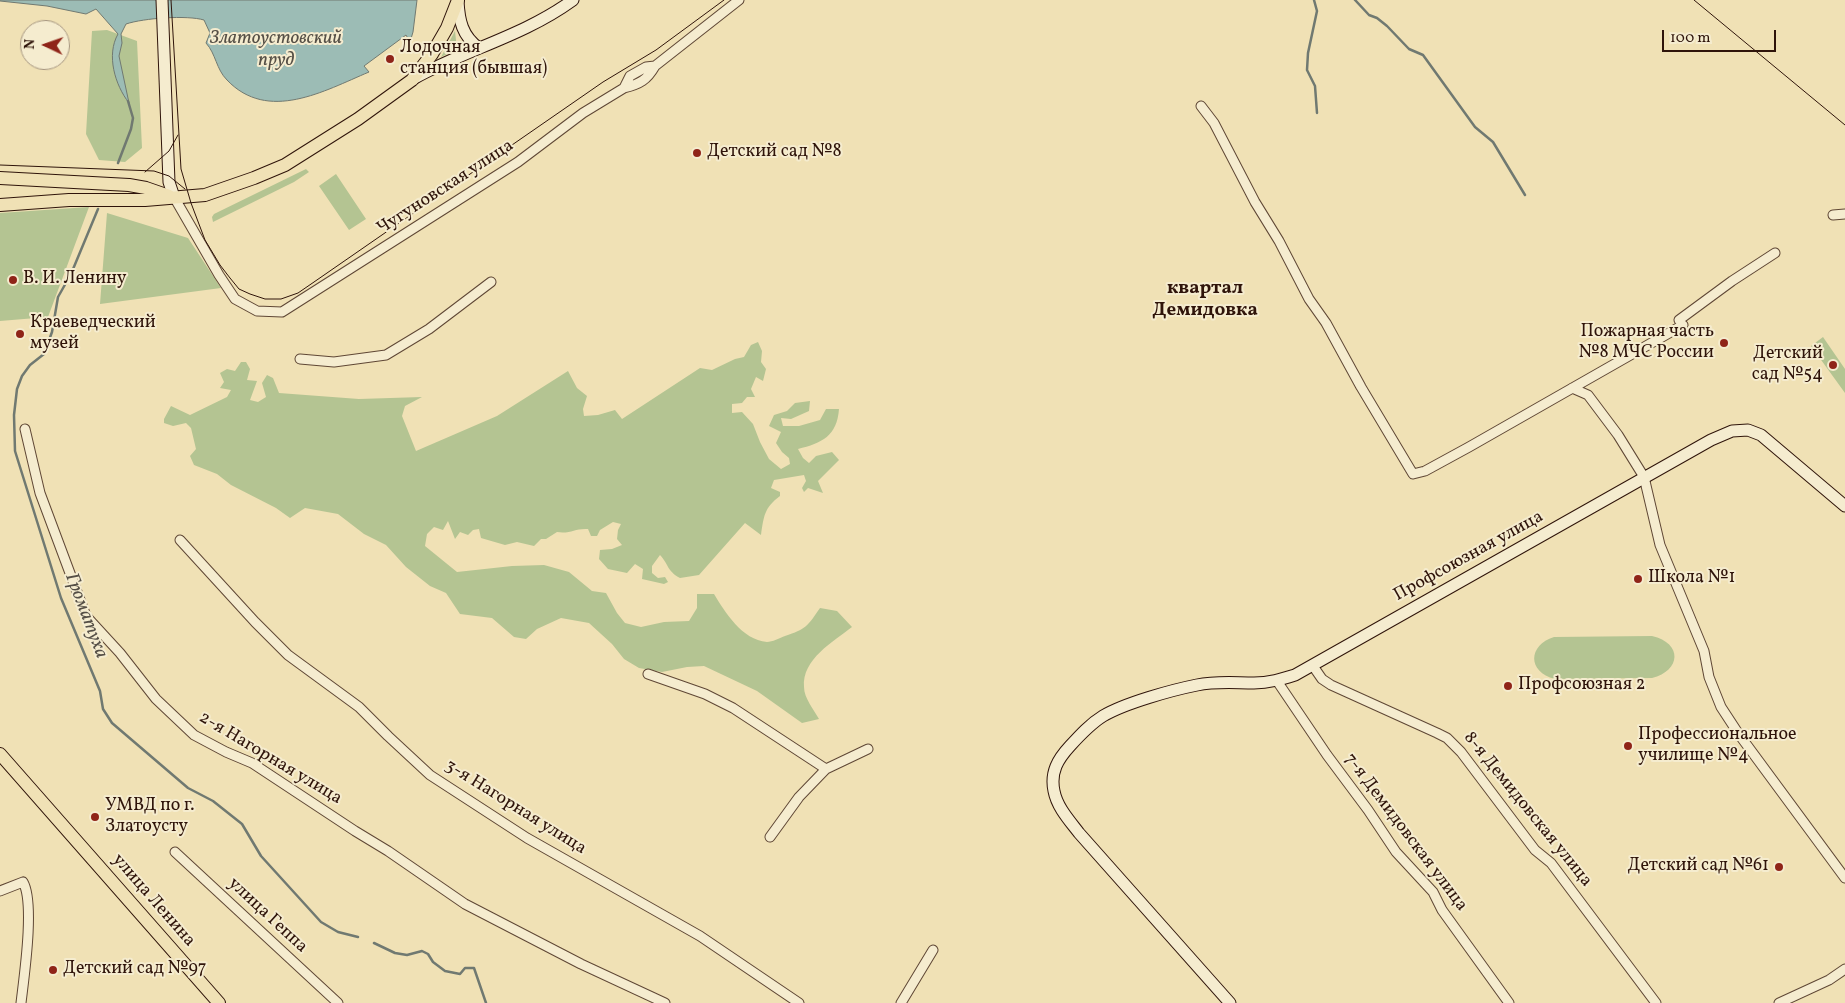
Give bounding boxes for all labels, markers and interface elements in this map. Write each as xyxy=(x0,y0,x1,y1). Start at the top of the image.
north arrow xyxy=(20,20,70,70)
scale bar xyxy=(1665,20,1779,52)
text: 100 m xyxy=(1670,28,1710,49)
water label: Златоустовский пруд xyxy=(210,29,342,73)
place label: Лодочная станция (бывшая) xyxy=(400,38,547,80)
text: N xyxy=(21,39,40,50)
marker: Лодочная станция (бывшая) xyxy=(384,53,396,65)
street label: Чугуновская улица xyxy=(374,136,518,240)
place label: Детский сад №8 xyxy=(707,142,842,164)
marker: Детский сад №8 xyxy=(691,147,703,159)
place label: В. И. Ленину xyxy=(23,269,127,291)
marker: В. И. Ленину xyxy=(7,274,19,286)
district label: квартал Демидовка xyxy=(1152,279,1258,323)
place label: Краеведческий музей xyxy=(30,313,156,356)
place label: Пожарная часть №8 МЧС России xyxy=(1578,322,1714,364)
marker: Краеведческий музей xyxy=(14,328,26,340)
marker: Пожарная часть №8 МЧС России xyxy=(1718,337,1730,349)
place label: Детский сад №54 xyxy=(1752,344,1823,386)
marker: Детский сад №54 xyxy=(1827,359,1839,371)
street label: Профсоюзная улица xyxy=(1390,507,1548,607)
place label: Школа №1 xyxy=(1648,568,1735,590)
water label: Громатуха xyxy=(58,570,112,662)
marker: Школа №1 xyxy=(1632,573,1644,585)
place label: Профсоюзная 2 xyxy=(1518,675,1645,697)
marker: Профсоюзная 2 xyxy=(1502,680,1514,692)
street label: 2-я Нагорная улица xyxy=(194,708,346,810)
place label: Профессиональное училище №4 xyxy=(1638,725,1797,768)
street label: 8-я Демидовская улица xyxy=(1458,728,1596,892)
marker: Профессиональное училище №4 xyxy=(1622,740,1634,752)
street label: 7-я Демидовская улица xyxy=(1339,750,1471,916)
street label: 3-я Нагорная улица xyxy=(440,756,590,860)
place label: УМВД по г. Златоусту xyxy=(105,796,194,839)
marker: УМВД по г. Златоусту xyxy=(89,811,101,823)
street label: улица Ленина xyxy=(107,850,199,952)
place label: Детский сад №61 xyxy=(1627,856,1769,878)
marker: Детский сад №61 xyxy=(1773,861,1785,873)
street label: улица Геппа xyxy=(223,874,311,958)
place label: Детский сад №97 xyxy=(63,959,207,981)
marker: Детский сад №97 xyxy=(47,964,59,976)

